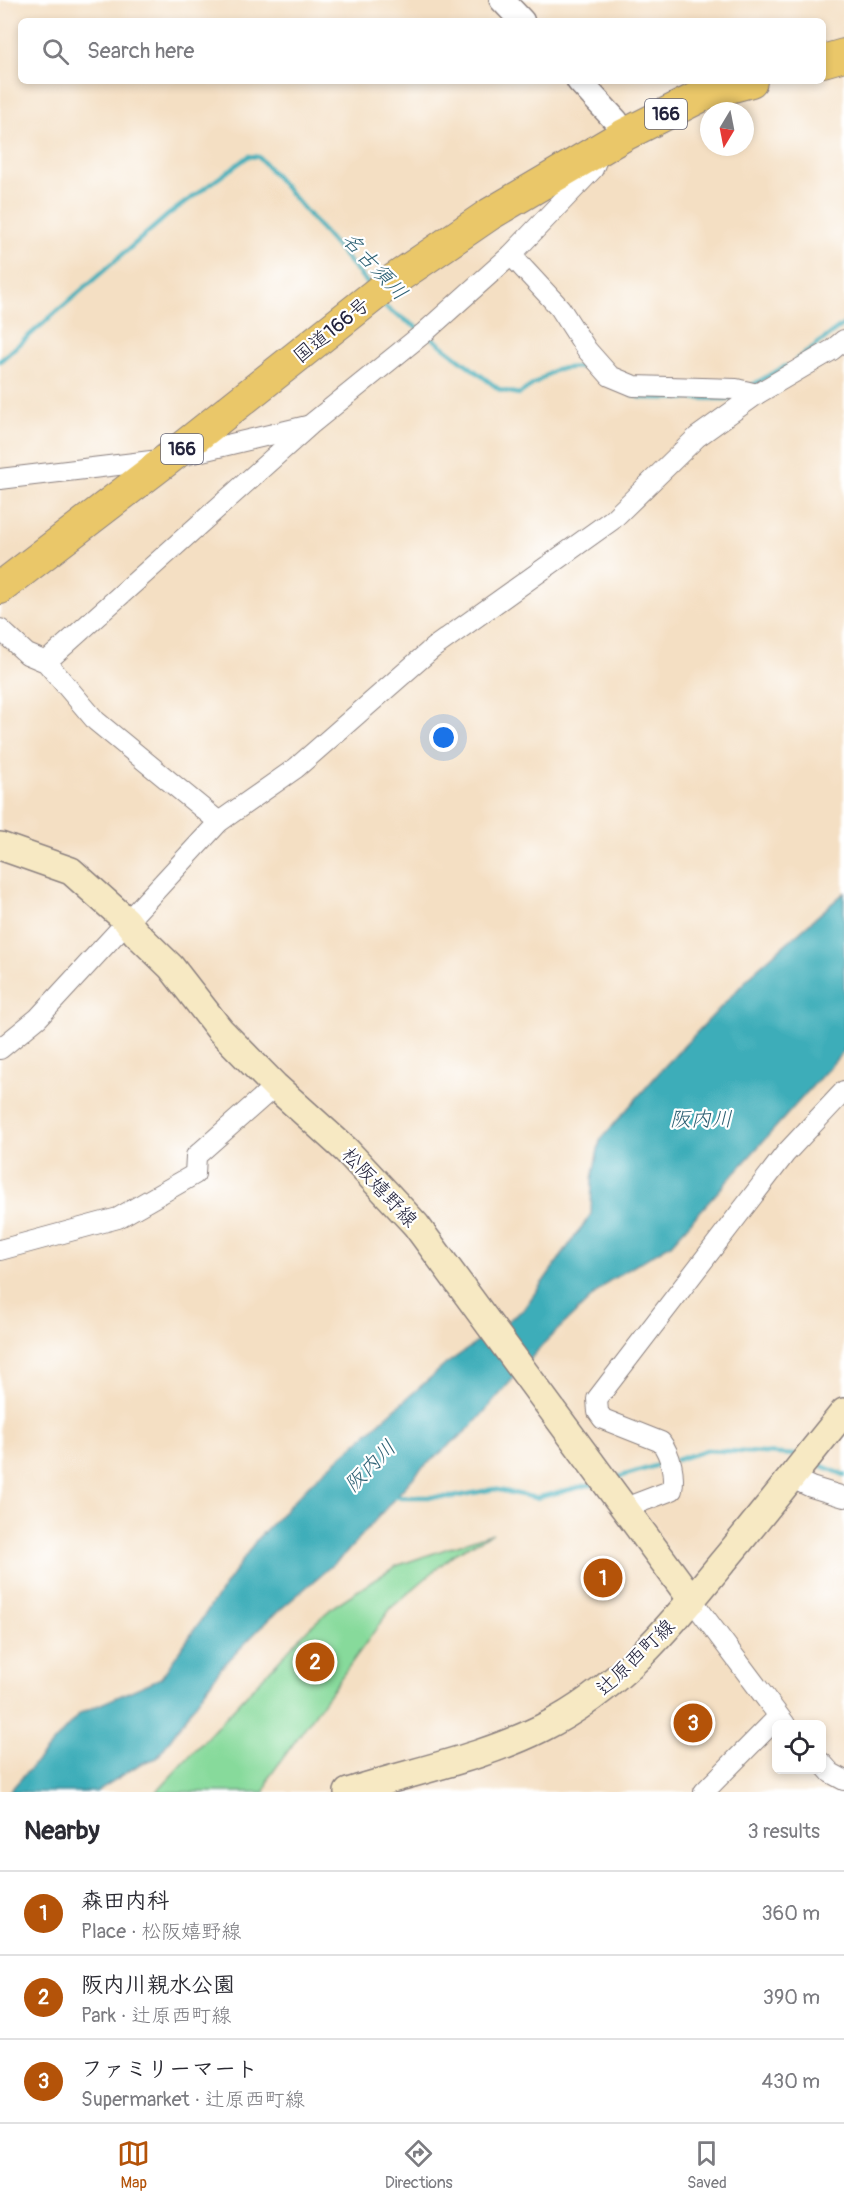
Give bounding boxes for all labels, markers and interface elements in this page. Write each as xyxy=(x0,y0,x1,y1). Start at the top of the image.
search box xyxy=(18,18,826,84)
icon: search xyxy=(39,35,72,68)
text: Search here xyxy=(87,37,194,65)
road number: 166 xyxy=(645,99,687,129)
north arrow xyxy=(700,102,754,156)
water label: 名古須川 xyxy=(336,226,413,306)
street label: 国道166号 xyxy=(288,292,375,369)
road number: 166 xyxy=(161,434,203,464)
your location xyxy=(429,723,458,752)
water label: 阪内川 xyxy=(670,1106,733,1133)
street label: 松阪嬉野線 xyxy=(336,1142,423,1232)
water label: 阪内川 xyxy=(339,1435,402,1498)
pin: 1 xyxy=(584,1556,622,1600)
street label: 辻原西町線 xyxy=(591,1614,680,1701)
pin: 2 xyxy=(296,1640,334,1684)
pin: 3 xyxy=(674,1700,712,1746)
map controls xyxy=(772,1720,826,1774)
button: locate xyxy=(772,1720,826,1774)
text: Nearby xyxy=(24,1815,100,1847)
text: 3 results xyxy=(748,1819,820,1844)
text: 森田内科 xyxy=(81,1887,169,1915)
text: 1 xyxy=(40,1901,47,1926)
text: 360 m xyxy=(761,1901,820,1926)
text: Place · 松阪嬉野線 xyxy=(81,1919,241,1944)
text: 阪内川親水公園 xyxy=(81,1971,235,1999)
text: 2 xyxy=(38,1985,49,2010)
text: 390 m xyxy=(763,1985,820,2010)
text: Park · 辻原西町線 xyxy=(81,2003,231,2028)
text: ファミリーマート xyxy=(81,2055,258,2083)
text: 3 xyxy=(38,2069,49,2094)
text: 430 m xyxy=(761,2069,820,2094)
text: Supermarket · 辻原西町線 xyxy=(81,2087,305,2112)
tab: Map xyxy=(117,2137,150,2193)
tab: Directions xyxy=(385,2137,453,2193)
tab: Saved xyxy=(687,2137,727,2193)

